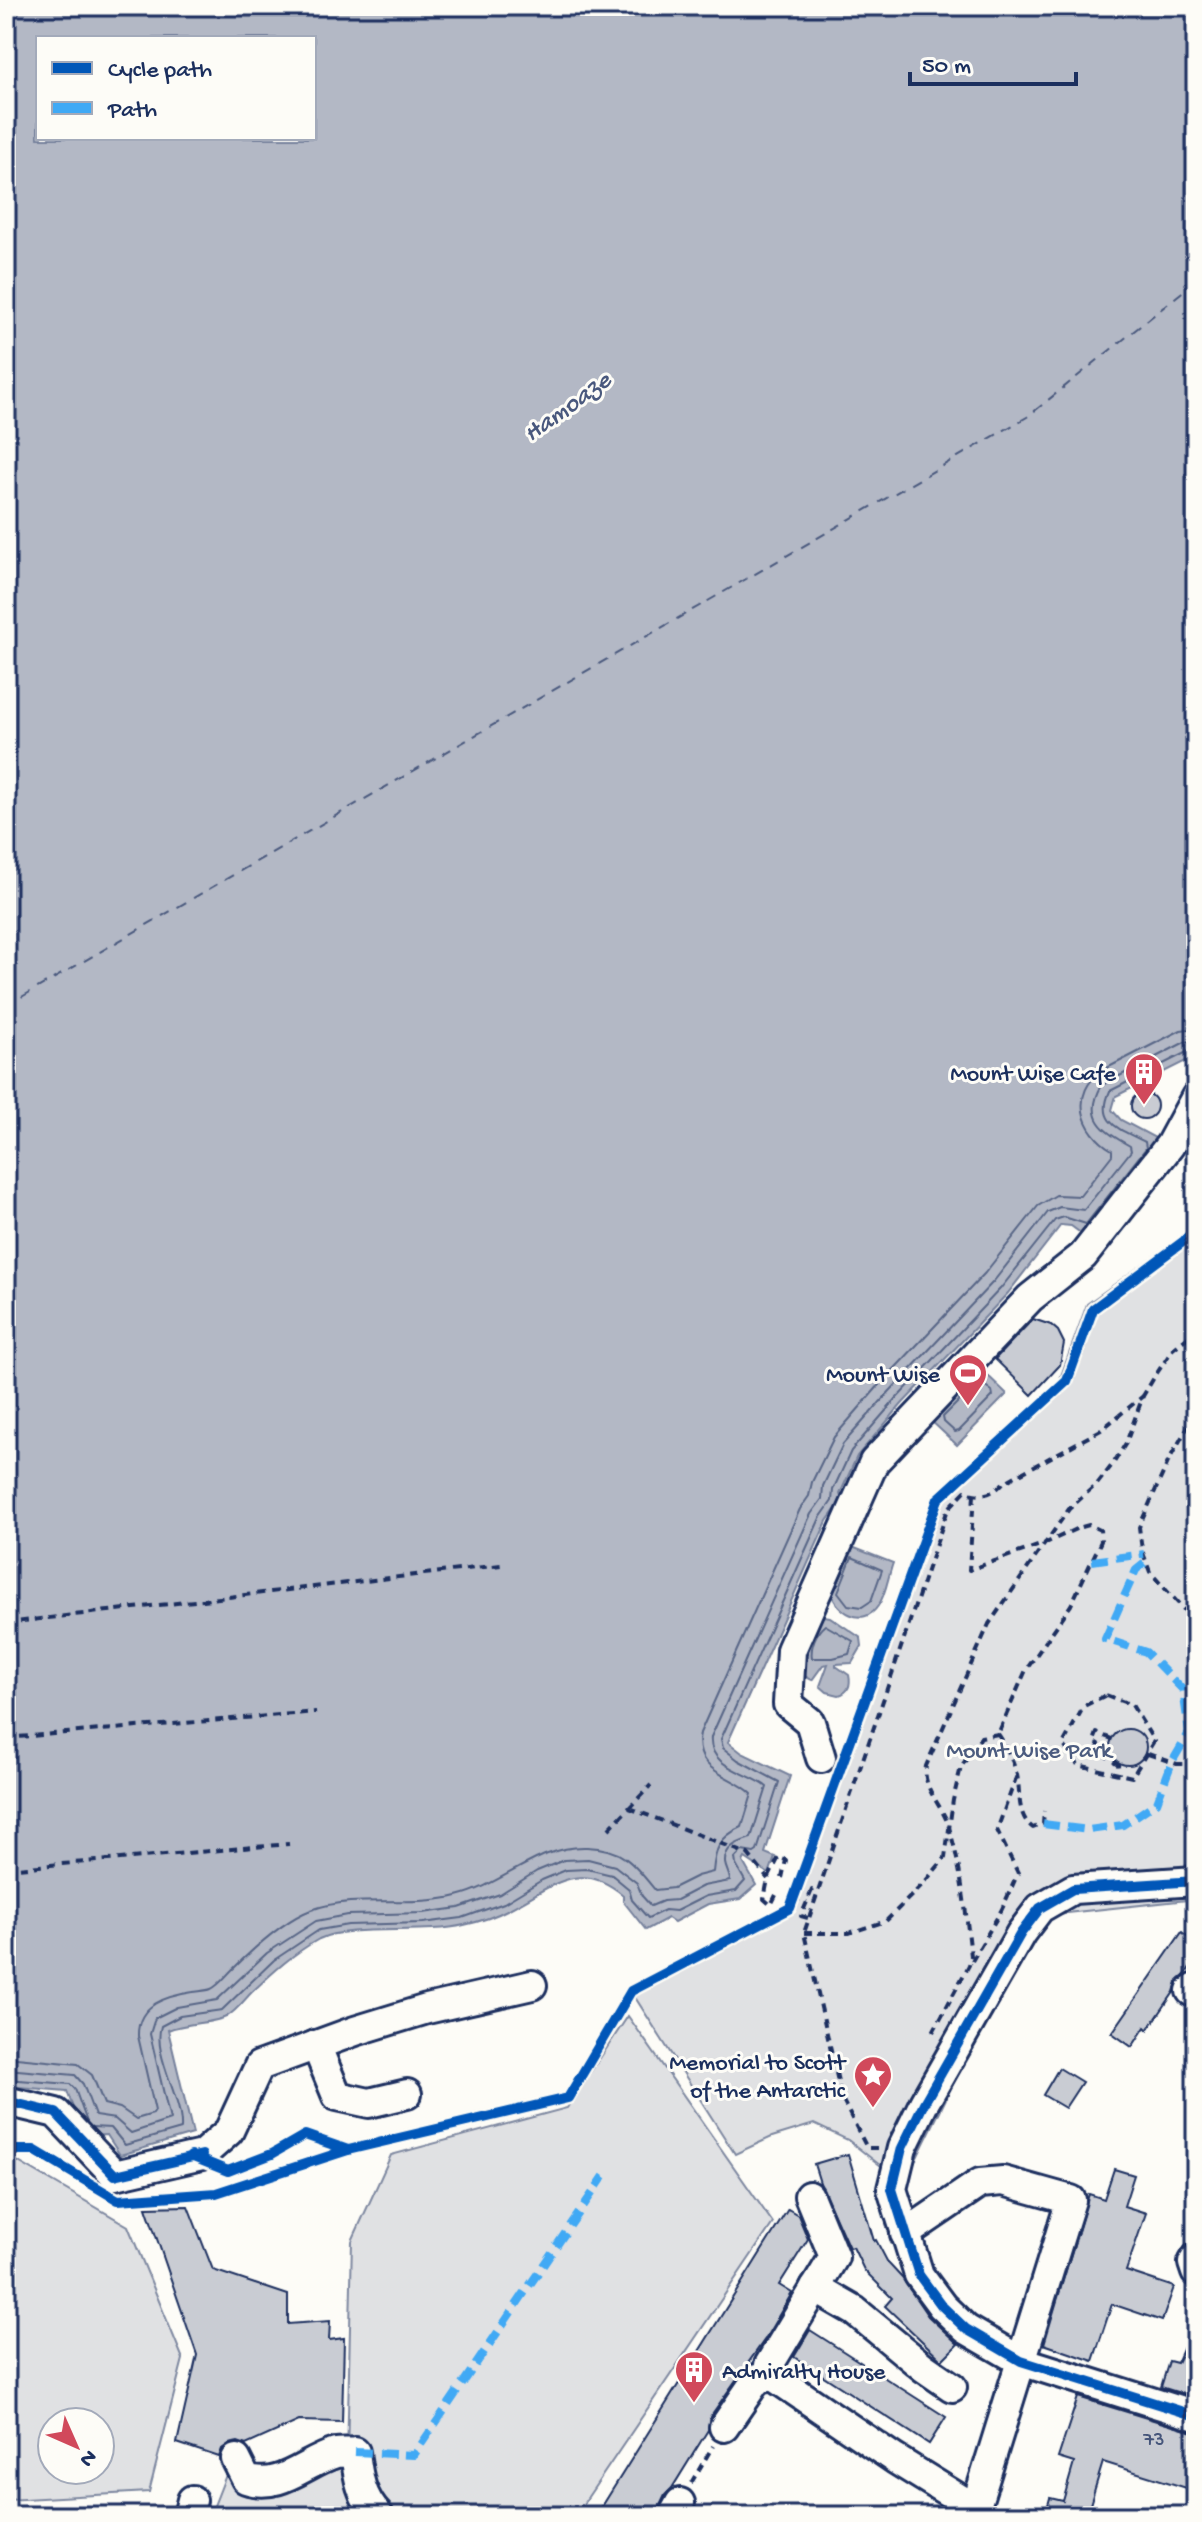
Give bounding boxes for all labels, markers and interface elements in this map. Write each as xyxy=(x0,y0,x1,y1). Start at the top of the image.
legend xyxy=(36,36,316,140)
scale bar xyxy=(910,36,1076,86)
text: 50 m xyxy=(922,53,971,82)
text: Cycle path xyxy=(108,57,212,86)
text: Path xyxy=(107,97,157,126)
water label: Hamoaze xyxy=(519,366,620,451)
building icon: Mount Wise Cafe xyxy=(1123,1051,1165,1106)
place label: Mount Wise Cafe xyxy=(950,1061,1117,1090)
sports icon: Mount Wise xyxy=(947,1352,989,1407)
place label: Mount Wise xyxy=(826,1362,941,1391)
park label: Mount Wise Park xyxy=(946,1738,1114,1767)
place label: Memorial to Scott of the Antarctic xyxy=(669,2050,847,2107)
place icon: Memorial to Scott of the Antarctic xyxy=(852,2054,894,2109)
building icon: Admiralty House xyxy=(673,2349,715,2404)
place label: Admiralty House xyxy=(722,2359,886,2388)
north arrow xyxy=(36,2406,116,2486)
house number: 73 xyxy=(1143,2430,1164,2453)
text: N xyxy=(73,2443,102,2472)

